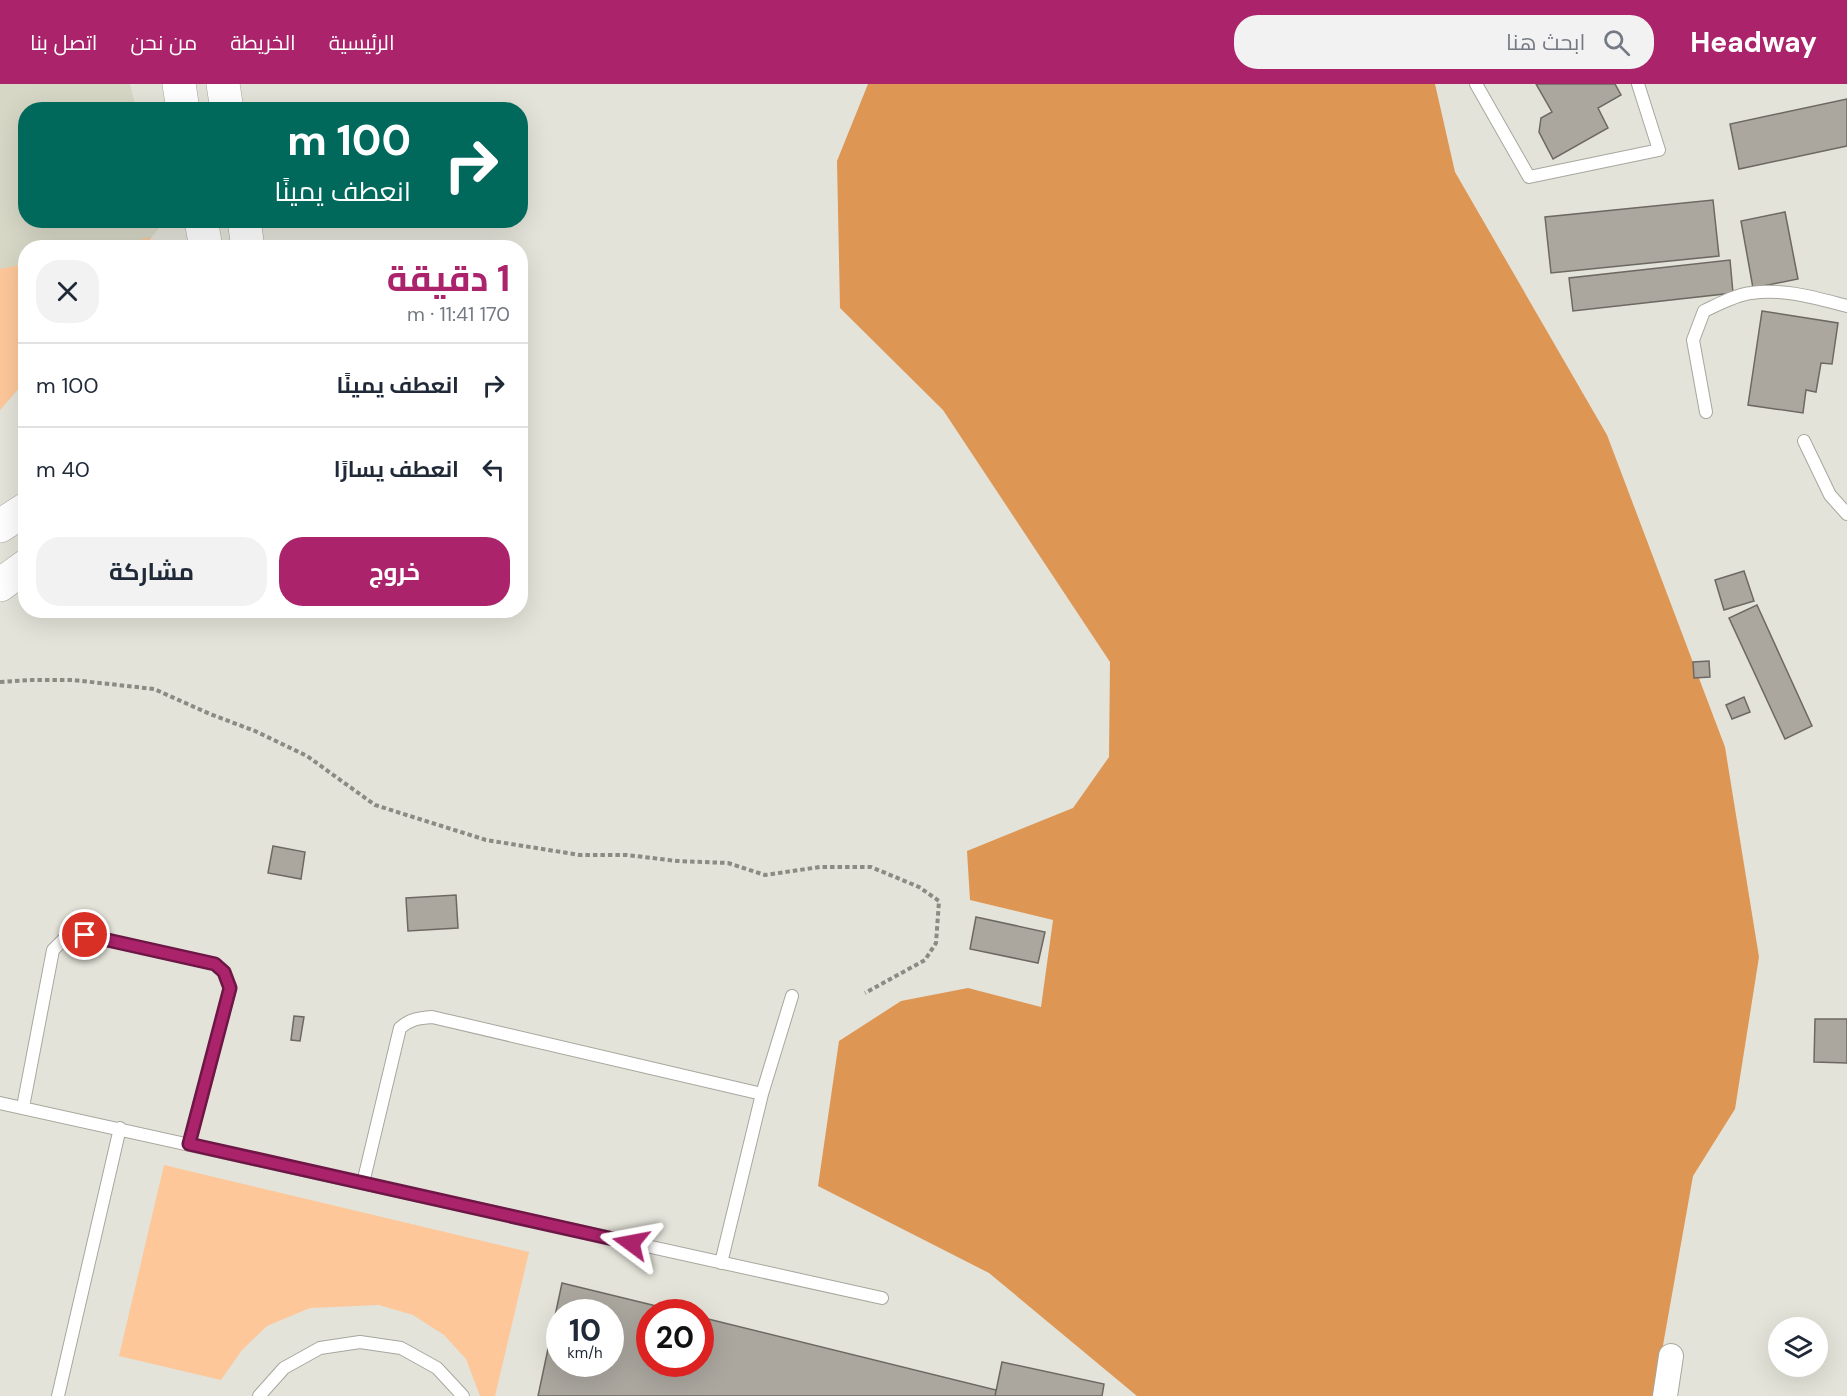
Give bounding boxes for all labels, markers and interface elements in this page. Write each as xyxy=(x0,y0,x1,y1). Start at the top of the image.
search box xyxy=(1234,15,1654,69)
text: Headway xyxy=(1690,24,1817,61)
icon: search xyxy=(1600,26,1633,59)
text: ابحث هنا xyxy=(1506,28,1585,57)
text: اتصل بنا xyxy=(30,29,97,57)
text: من نحن xyxy=(130,29,197,57)
text: الخريطة xyxy=(230,29,296,57)
text: الرئيسية xyxy=(329,29,395,57)
text: 100 m xyxy=(287,113,411,168)
icon: right xyxy=(432,126,510,204)
text: انعطف يمينًا xyxy=(274,174,411,209)
text: 1 دقيقة xyxy=(387,255,510,302)
button: close xyxy=(36,260,99,323)
text: 170 m · 11:41 xyxy=(407,301,510,327)
icon: right xyxy=(477,369,510,402)
text: 100 m xyxy=(36,371,98,400)
text: انعطف يمينًا xyxy=(337,371,459,400)
icon: left xyxy=(477,453,510,486)
text: 40 m xyxy=(36,455,90,484)
text: انعطف يسارًا xyxy=(334,455,459,484)
button: مشاركة xyxy=(36,537,267,606)
button: خروج xyxy=(279,537,510,606)
pin xyxy=(59,909,110,960)
icon: arrive xyxy=(68,918,101,951)
position arrow xyxy=(599,1211,663,1275)
speed limit sign: 20 xyxy=(636,1299,714,1377)
text: 10 xyxy=(569,1311,601,1350)
map controls xyxy=(1768,1317,1828,1377)
button: layers xyxy=(1768,1317,1828,1377)
text: km/h xyxy=(567,1343,603,1363)

